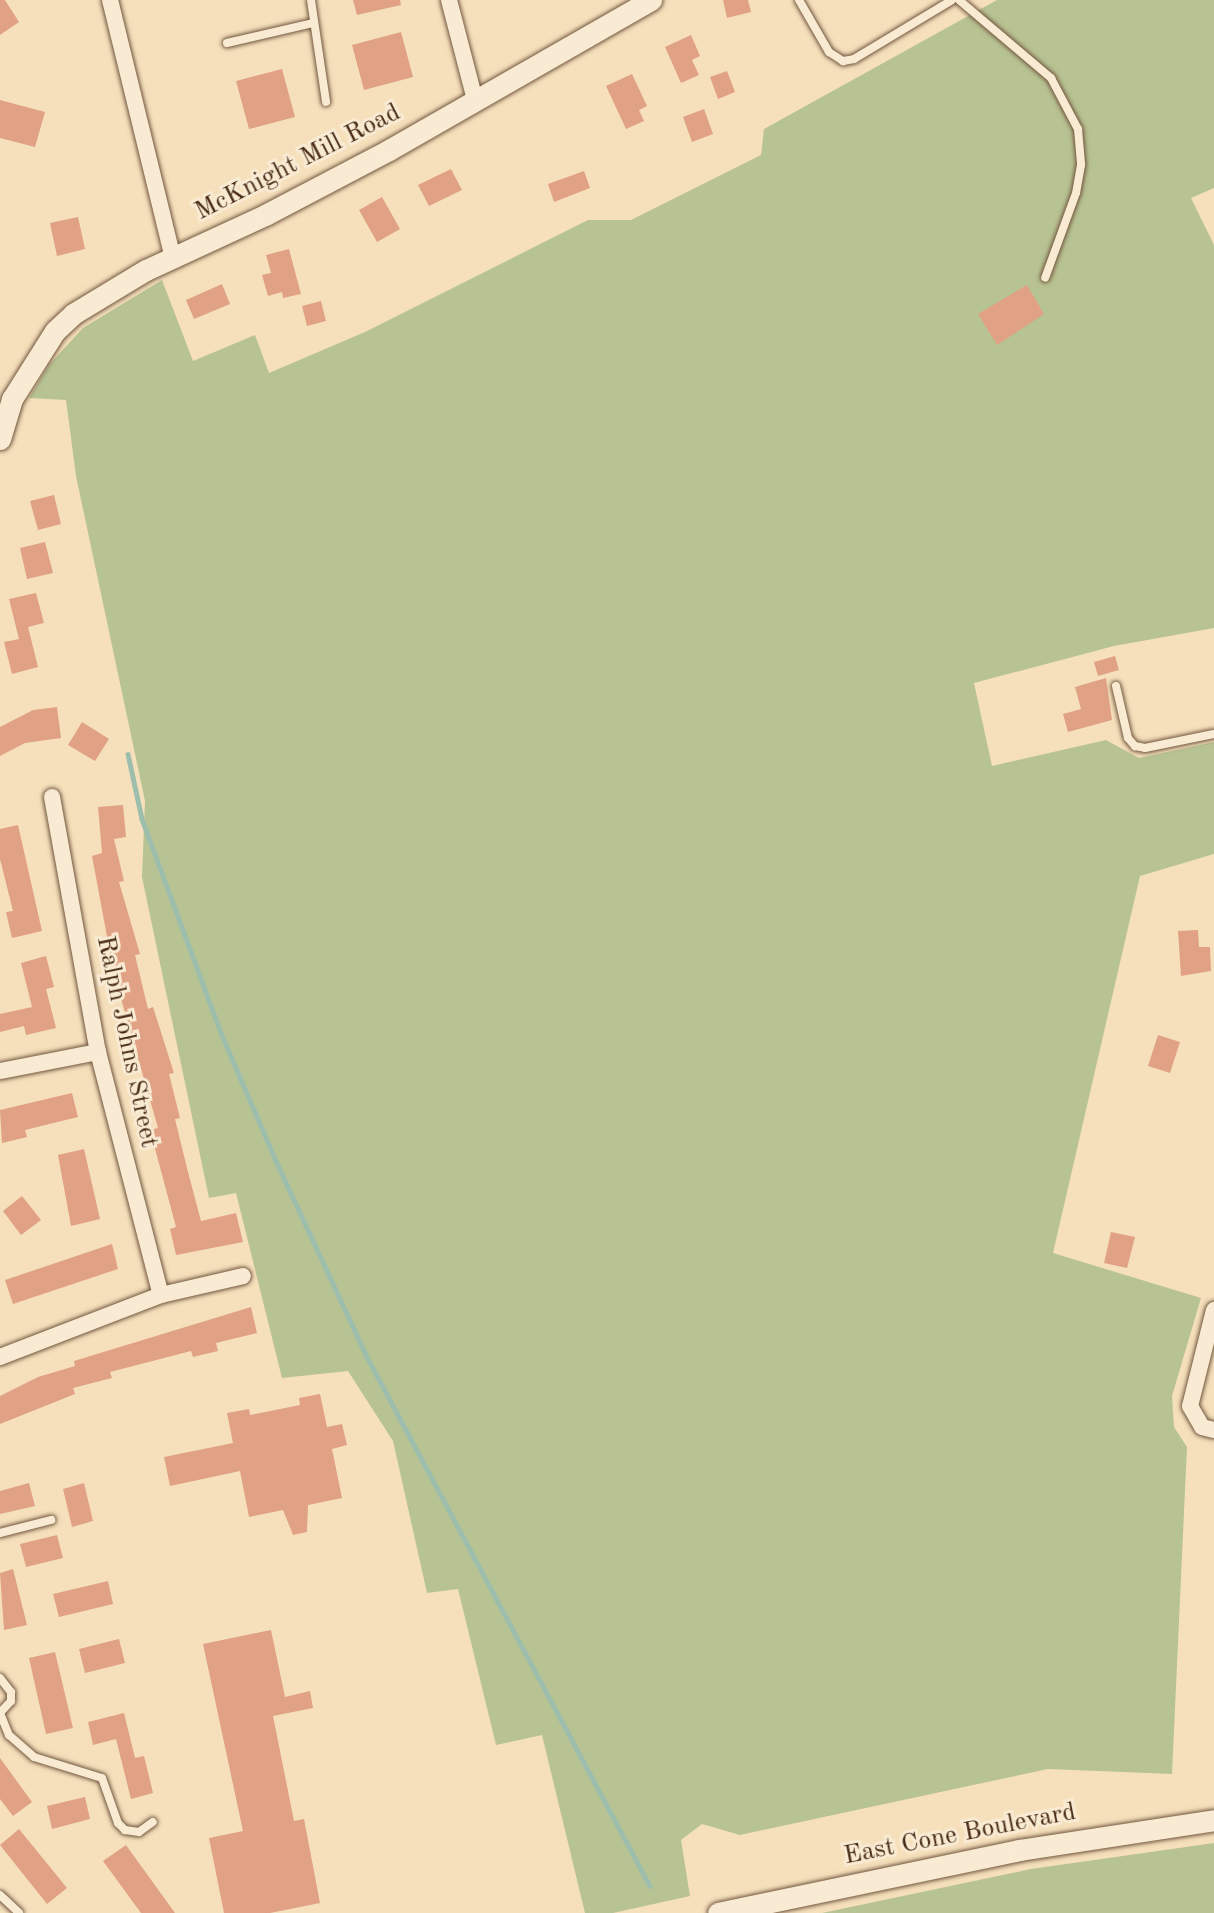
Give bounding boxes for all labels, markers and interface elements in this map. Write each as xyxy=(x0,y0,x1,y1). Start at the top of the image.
street label: McKnight Mill Road xyxy=(190,98,406,228)
street label: Ralph Johns Street xyxy=(88,933,164,1151)
street label: East Cone Boulevard xyxy=(841,1797,1079,1873)

